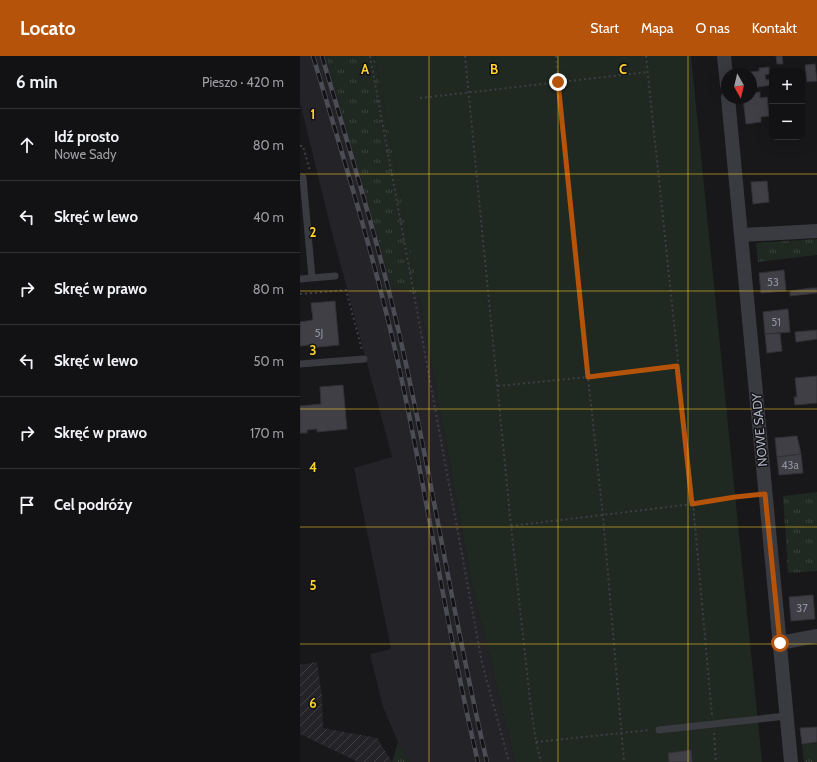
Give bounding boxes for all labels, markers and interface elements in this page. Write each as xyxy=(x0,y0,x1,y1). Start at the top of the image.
text: Locato xyxy=(20,17,76,40)
text: Start xyxy=(590,19,619,37)
text: Mapa xyxy=(641,19,673,37)
text: O nas xyxy=(695,19,730,37)
text: Kontakt xyxy=(752,19,797,37)
text: A xyxy=(361,61,370,77)
text: B xyxy=(490,61,498,77)
text: C xyxy=(619,61,627,77)
north arrow xyxy=(721,68,757,104)
map controls xyxy=(769,68,805,140)
button: + xyxy=(769,68,805,104)
text: 6 min xyxy=(16,72,58,92)
route end xyxy=(549,73,567,91)
text: Pieszo · 420 m xyxy=(202,74,284,90)
button: − xyxy=(769,104,805,140)
text: 1 xyxy=(311,106,315,122)
text: Idź prosto xyxy=(54,128,119,146)
icon: ahead xyxy=(16,134,38,156)
text: 80 m xyxy=(253,137,284,153)
text: Nowe Sady xyxy=(54,146,117,162)
icon: left xyxy=(16,206,38,228)
text: Skręć w lewo xyxy=(54,208,138,226)
text: 40 m xyxy=(253,209,284,225)
text: 2 xyxy=(310,224,317,240)
house number: 53 xyxy=(767,275,779,289)
icon: right xyxy=(16,278,38,300)
text: Skręć w prawo xyxy=(54,280,147,298)
text: 80 m xyxy=(253,281,284,297)
house number: 51 xyxy=(771,315,781,329)
house number: 5J xyxy=(315,326,323,340)
text: 3 xyxy=(309,342,317,358)
icon: left xyxy=(16,350,38,372)
text: Skręć w lewo xyxy=(54,352,138,370)
text: 50 m xyxy=(254,353,284,369)
street label: NOWE SADY xyxy=(748,392,770,467)
icon: right xyxy=(16,422,38,444)
text: Skręć w prawo xyxy=(54,424,147,442)
text: 170 m xyxy=(250,425,284,441)
house number: 43a xyxy=(781,458,800,472)
text: 4 xyxy=(309,459,317,475)
icon: arrive xyxy=(16,494,38,516)
text: Cel podróży xyxy=(54,496,132,514)
text: 5 xyxy=(310,577,317,593)
house number: 37 xyxy=(796,601,808,615)
route start xyxy=(771,634,789,652)
text: 6 xyxy=(309,695,317,711)

